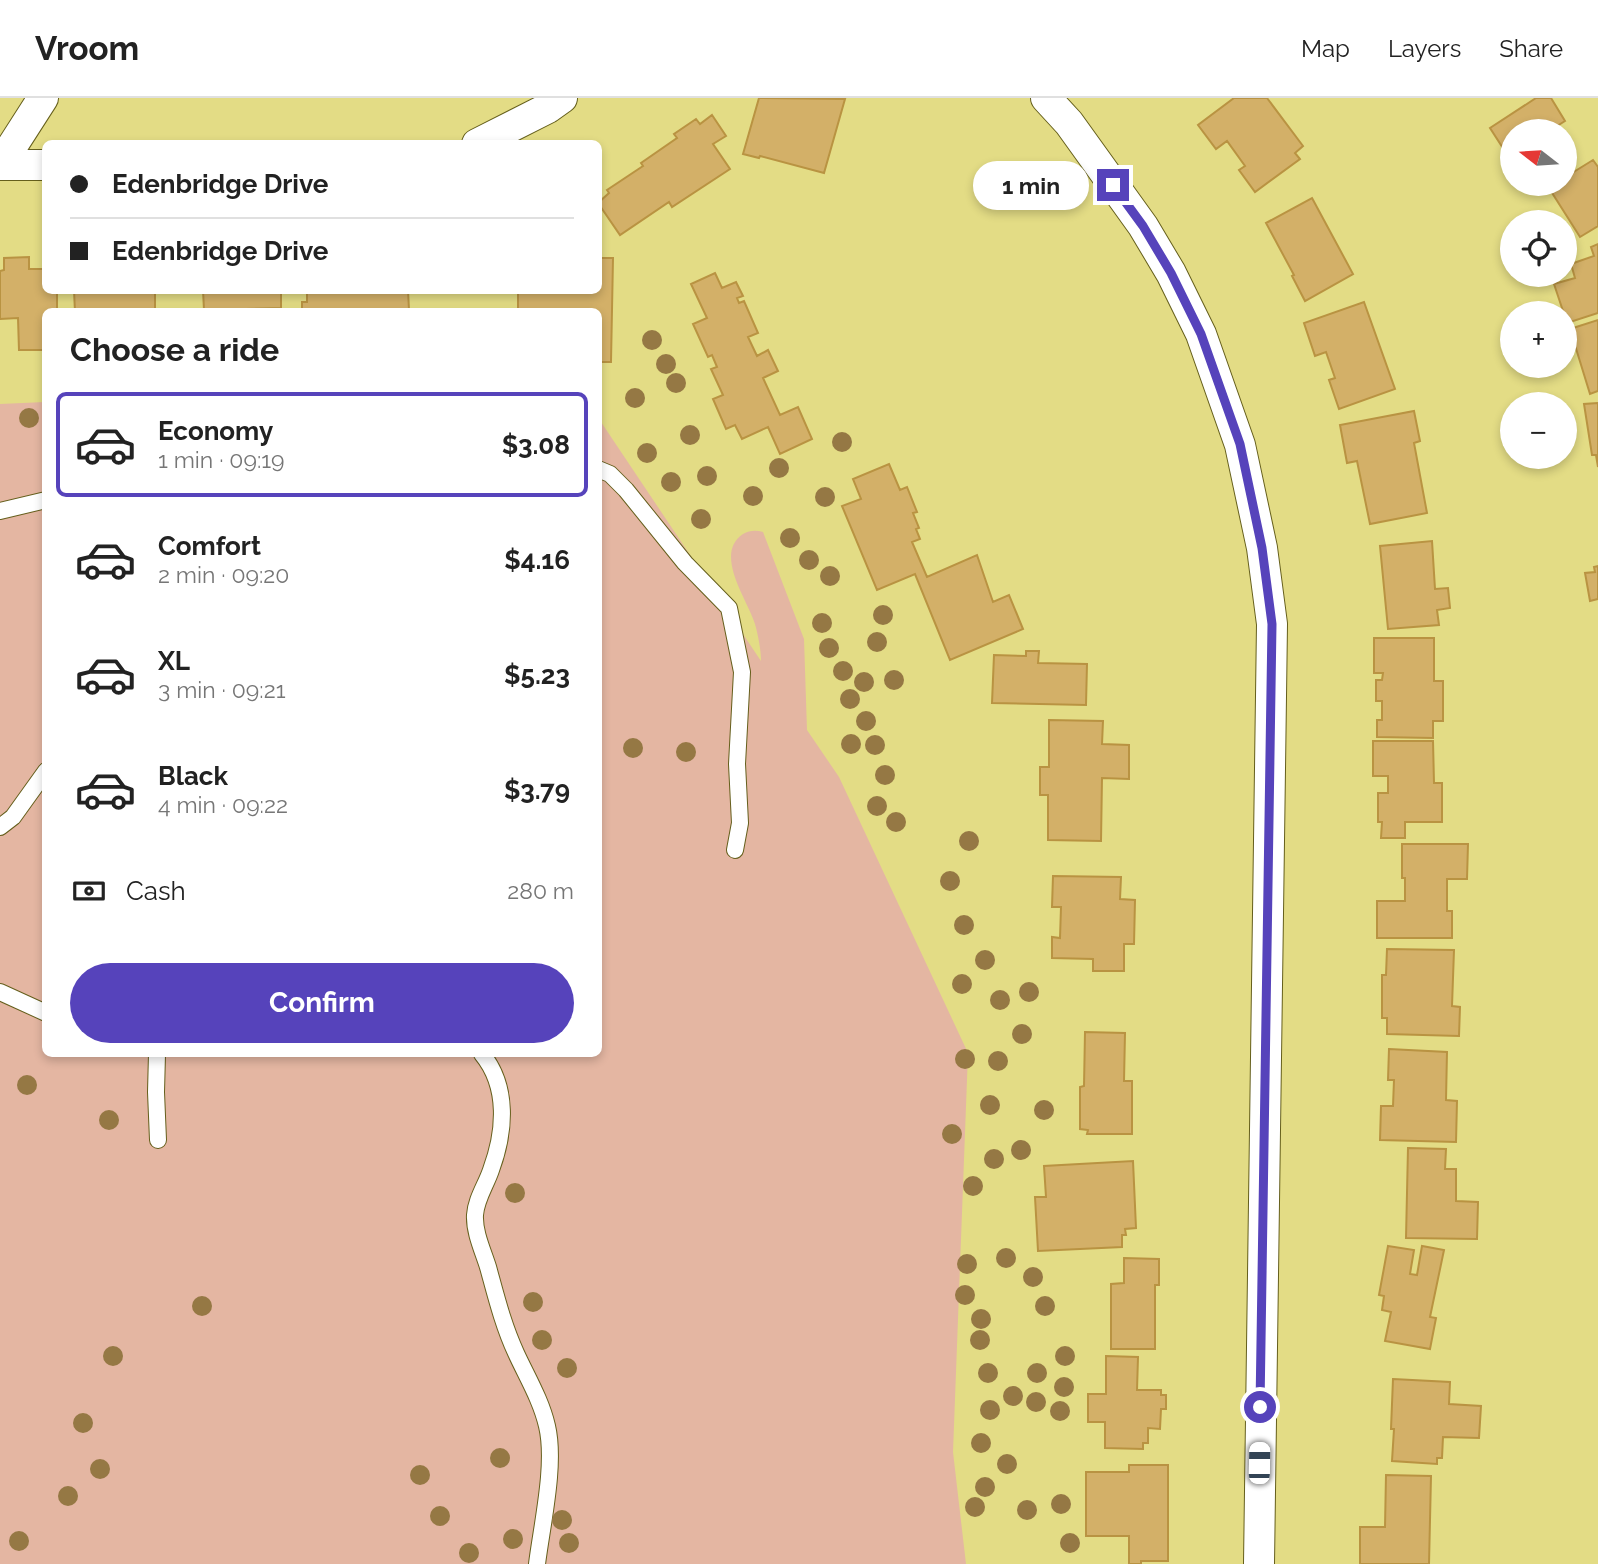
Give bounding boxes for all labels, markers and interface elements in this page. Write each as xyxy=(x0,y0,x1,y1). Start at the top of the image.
text: Vroom xyxy=(35,29,139,68)
text: Map xyxy=(1301,34,1350,63)
text: Layers xyxy=(1388,34,1461,63)
text: Share xyxy=(1499,34,1563,63)
north arrow xyxy=(1500,119,1577,196)
map controls xyxy=(1500,119,1577,469)
callout: 1 min xyxy=(973,160,1088,210)
text: Edenbridge Drive xyxy=(112,169,328,199)
route end xyxy=(1097,169,1129,201)
text: 1 min xyxy=(1002,172,1060,199)
button: locate xyxy=(1500,210,1577,287)
text: Edenbridge Drive xyxy=(112,236,328,266)
button: + xyxy=(1500,301,1577,378)
text: Choose a ride xyxy=(70,331,279,368)
button: − xyxy=(1500,392,1577,469)
icon: car xyxy=(74,413,137,476)
text: Economy xyxy=(158,416,273,446)
text: $3.08 xyxy=(502,430,570,460)
text: 1 min · 09:19 xyxy=(158,446,285,473)
icon: car xyxy=(74,528,137,591)
text: Comfort xyxy=(158,531,261,561)
text: $4.16 xyxy=(504,545,570,575)
text: 2 min · 09:20 xyxy=(158,561,289,588)
icon: car xyxy=(74,643,137,706)
text: XL xyxy=(158,646,190,676)
text: $5.23 xyxy=(504,660,570,690)
text: 3 min · 09:21 xyxy=(158,676,286,703)
icon: car xyxy=(74,758,137,821)
text: Black xyxy=(158,761,228,791)
text: $3.79 xyxy=(504,775,570,805)
text: 4 min · 09:22 xyxy=(158,791,288,818)
icon: cash xyxy=(70,872,108,910)
text: Cash xyxy=(126,876,186,906)
text: 280 m xyxy=(507,877,574,904)
button: Confirm xyxy=(70,963,574,1043)
route start xyxy=(1244,1391,1276,1423)
car xyxy=(1249,1442,1270,1484)

